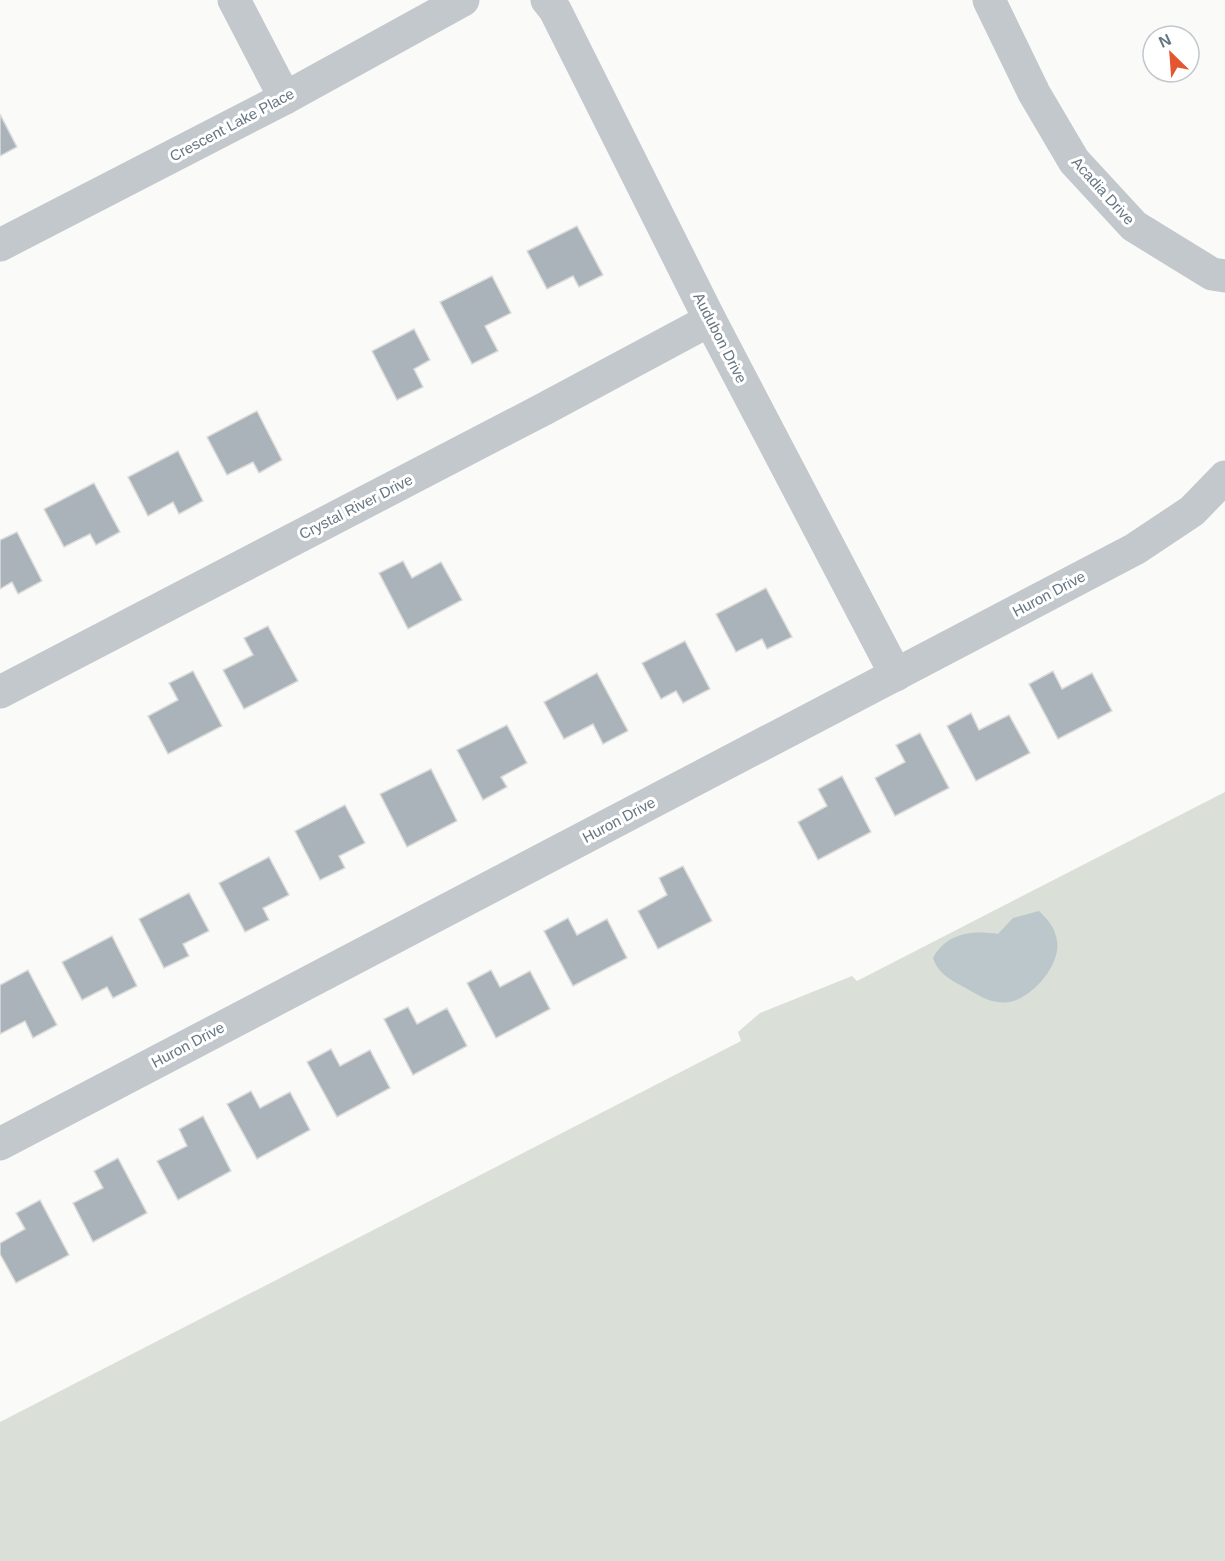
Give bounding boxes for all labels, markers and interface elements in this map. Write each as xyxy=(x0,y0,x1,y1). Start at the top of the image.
north arrow xyxy=(1141,24,1201,84)
text: N xyxy=(1156,31,1174,51)
street label: Crescent Lake Place xyxy=(167,85,297,165)
street label: Acadia Drive xyxy=(1069,153,1138,228)
street label: Audubon Drive xyxy=(690,290,751,386)
street label: Crystal River Drive xyxy=(296,471,415,543)
street label: Huron Drive xyxy=(1009,567,1088,620)
street label: Huron Drive xyxy=(579,793,658,846)
street label: Huron Drive xyxy=(148,1018,227,1071)

